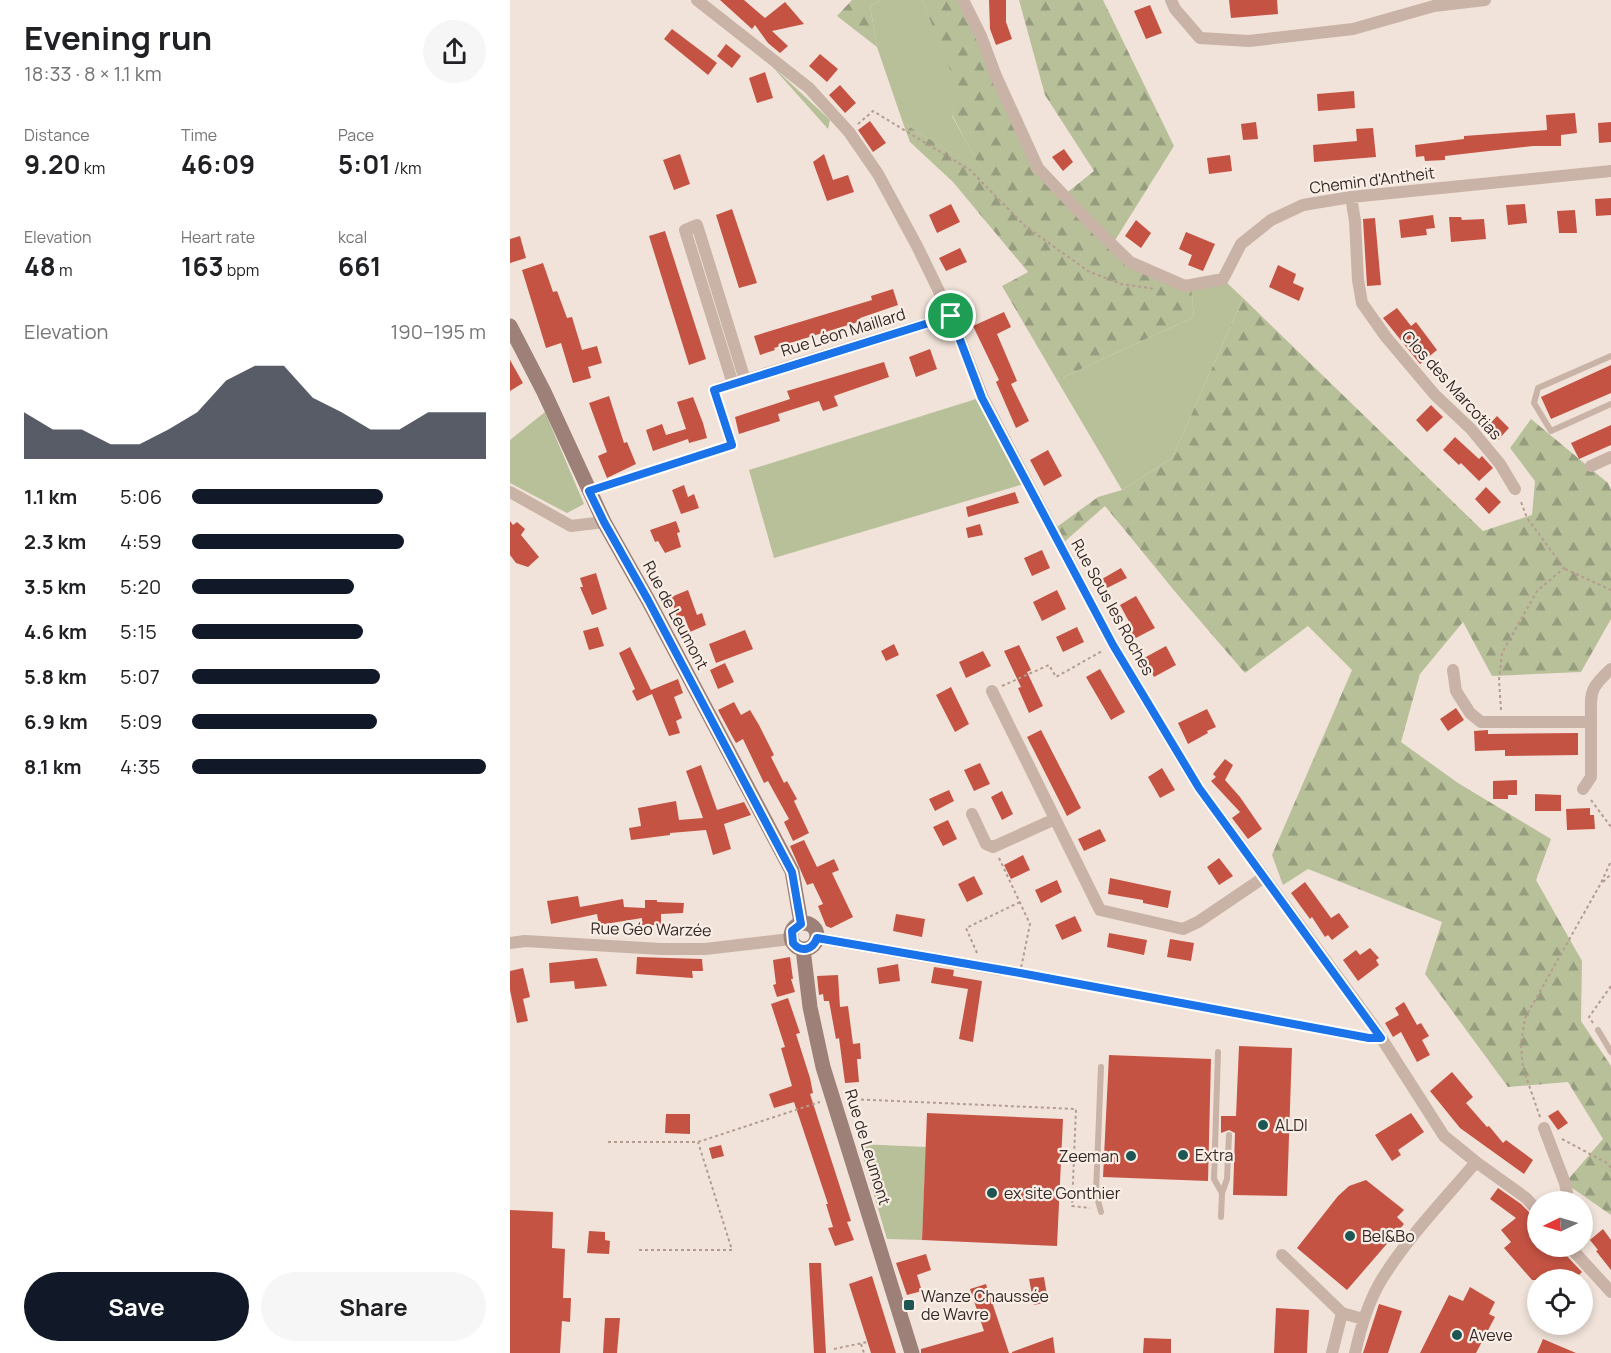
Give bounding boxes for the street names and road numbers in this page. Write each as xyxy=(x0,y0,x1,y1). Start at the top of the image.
street label: Chemin d'Antheit xyxy=(1308,161,1436,199)
street label: Rue Léon Maillard xyxy=(778,303,908,361)
street label: Clos des Marcotias xyxy=(1397,326,1507,444)
street label: Rue Sous les Roches xyxy=(1066,535,1160,679)
street label: Rue de Leumont xyxy=(638,557,714,673)
street label: Rue Géo Warzée xyxy=(590,917,712,941)
street label: Rue de Leumont xyxy=(840,1086,896,1208)

